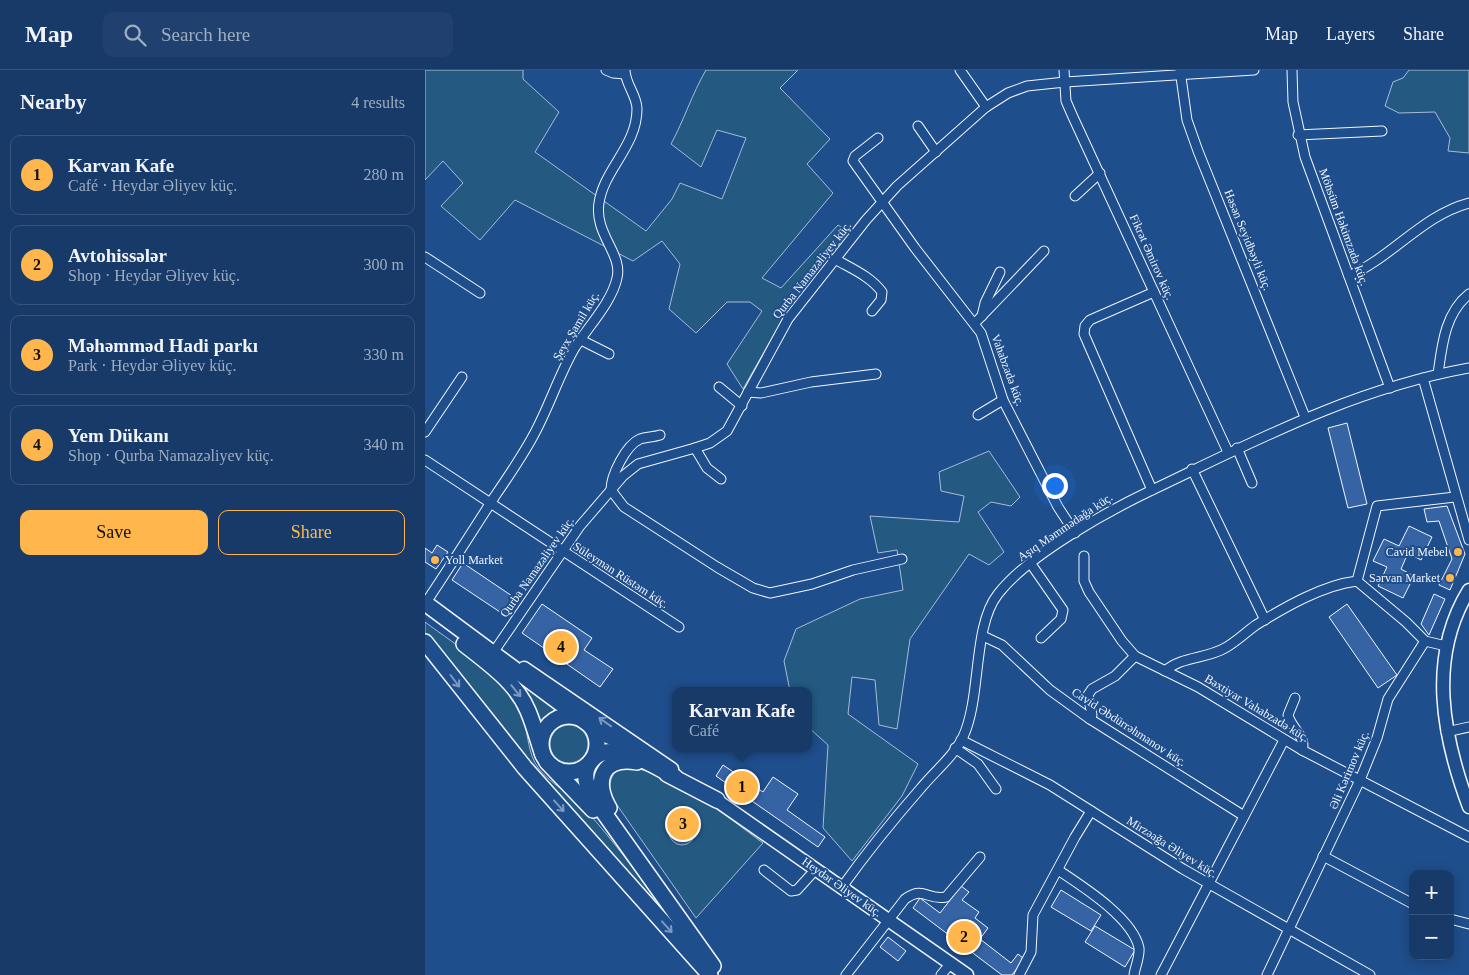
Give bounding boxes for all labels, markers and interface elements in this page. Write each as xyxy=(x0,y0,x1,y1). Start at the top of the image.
search box xyxy=(103,12,453,57)
text: Map xyxy=(25,21,73,47)
icon: search xyxy=(121,21,149,49)
text: Search here xyxy=(161,24,250,45)
text: Map xyxy=(1265,24,1298,44)
text: Layers xyxy=(1326,24,1375,44)
text: Share xyxy=(1403,24,1444,44)
text: Nearby xyxy=(20,90,87,114)
text: 4 results xyxy=(351,94,405,111)
text: Karvan Kafe xyxy=(68,155,174,176)
text: 1 xyxy=(33,166,41,183)
text: 280 m xyxy=(364,166,404,183)
street label: Möhsüm Həkimzadə küç. xyxy=(1316,167,1372,287)
text: Café · Heydər Əliyev küç. xyxy=(68,177,237,194)
street label: Həsən Seyidbəyli küç. xyxy=(1221,187,1275,293)
street label: Fikrət Əmirov küç. xyxy=(1127,212,1177,302)
street label: Qurba Namazəliyev küç. xyxy=(770,219,854,321)
text: Avtohissələr xyxy=(68,245,167,266)
text: 2 xyxy=(33,256,41,273)
text: 300 m xyxy=(364,256,404,273)
text: Shop · Heydər Əliyev küç. xyxy=(68,267,240,284)
street label: Şeyx Şamil küç. xyxy=(550,289,602,363)
street label: Vahabzadə küç. xyxy=(989,332,1027,408)
text: Məhəmməd Hadi parkı xyxy=(68,335,258,356)
text: 3 xyxy=(33,346,41,363)
text: 330 m xyxy=(364,346,404,363)
text: Park · Heydər Əliyev küç. xyxy=(68,357,236,374)
text: Yem Dükanı xyxy=(68,425,169,446)
text: 4 xyxy=(33,436,41,453)
text: 340 m xyxy=(364,436,404,453)
text: Shop · Qurba Namazəliyev küç. xyxy=(68,447,274,464)
your location xyxy=(1042,473,1068,499)
street label: Aşıq Məmmədağa küç. xyxy=(1015,490,1115,564)
button: Save xyxy=(20,510,208,555)
button: Share xyxy=(218,510,405,555)
street label: Qurba Namazəliyev küç. xyxy=(497,514,577,620)
street label: Süleyman Rüstəm küç. xyxy=(571,539,671,611)
place label: Cavid Mebel xyxy=(1386,545,1449,559)
marker: Cavid Mebel xyxy=(1452,546,1464,558)
place label: Yoll Market xyxy=(445,553,503,567)
marker: Yoll Market xyxy=(429,554,441,566)
place label: Sərvan Market xyxy=(1369,571,1441,585)
marker: Sərvan Market xyxy=(1444,572,1456,584)
pin: 4 xyxy=(545,628,577,666)
street label: Bəxtiyar Vahabzadə küç. xyxy=(1202,671,1312,745)
one-way arrow xyxy=(449,674,460,687)
one-way arrow xyxy=(510,684,521,697)
street label: Cavid Əbdürrəhmanov küç. xyxy=(1069,685,1189,769)
popup xyxy=(672,687,812,752)
text: Karvan Kafe xyxy=(689,700,795,721)
one-way arrow xyxy=(598,717,612,727)
text: Café xyxy=(689,722,719,739)
street label: Əli Kərimov küç. xyxy=(1326,728,1372,812)
pin: 1 xyxy=(726,768,758,806)
one-way arrow xyxy=(553,799,565,812)
pin: 3 xyxy=(667,805,699,843)
street label: Mirzəağa Əliyev küç. xyxy=(1124,813,1220,881)
street label: Heydər Əliyev küç. xyxy=(799,854,885,920)
map controls xyxy=(1409,870,1454,960)
button: + xyxy=(1409,870,1454,915)
button: − xyxy=(1409,915,1454,960)
pin: 2 xyxy=(948,918,980,956)
one-way arrow xyxy=(661,920,673,933)

